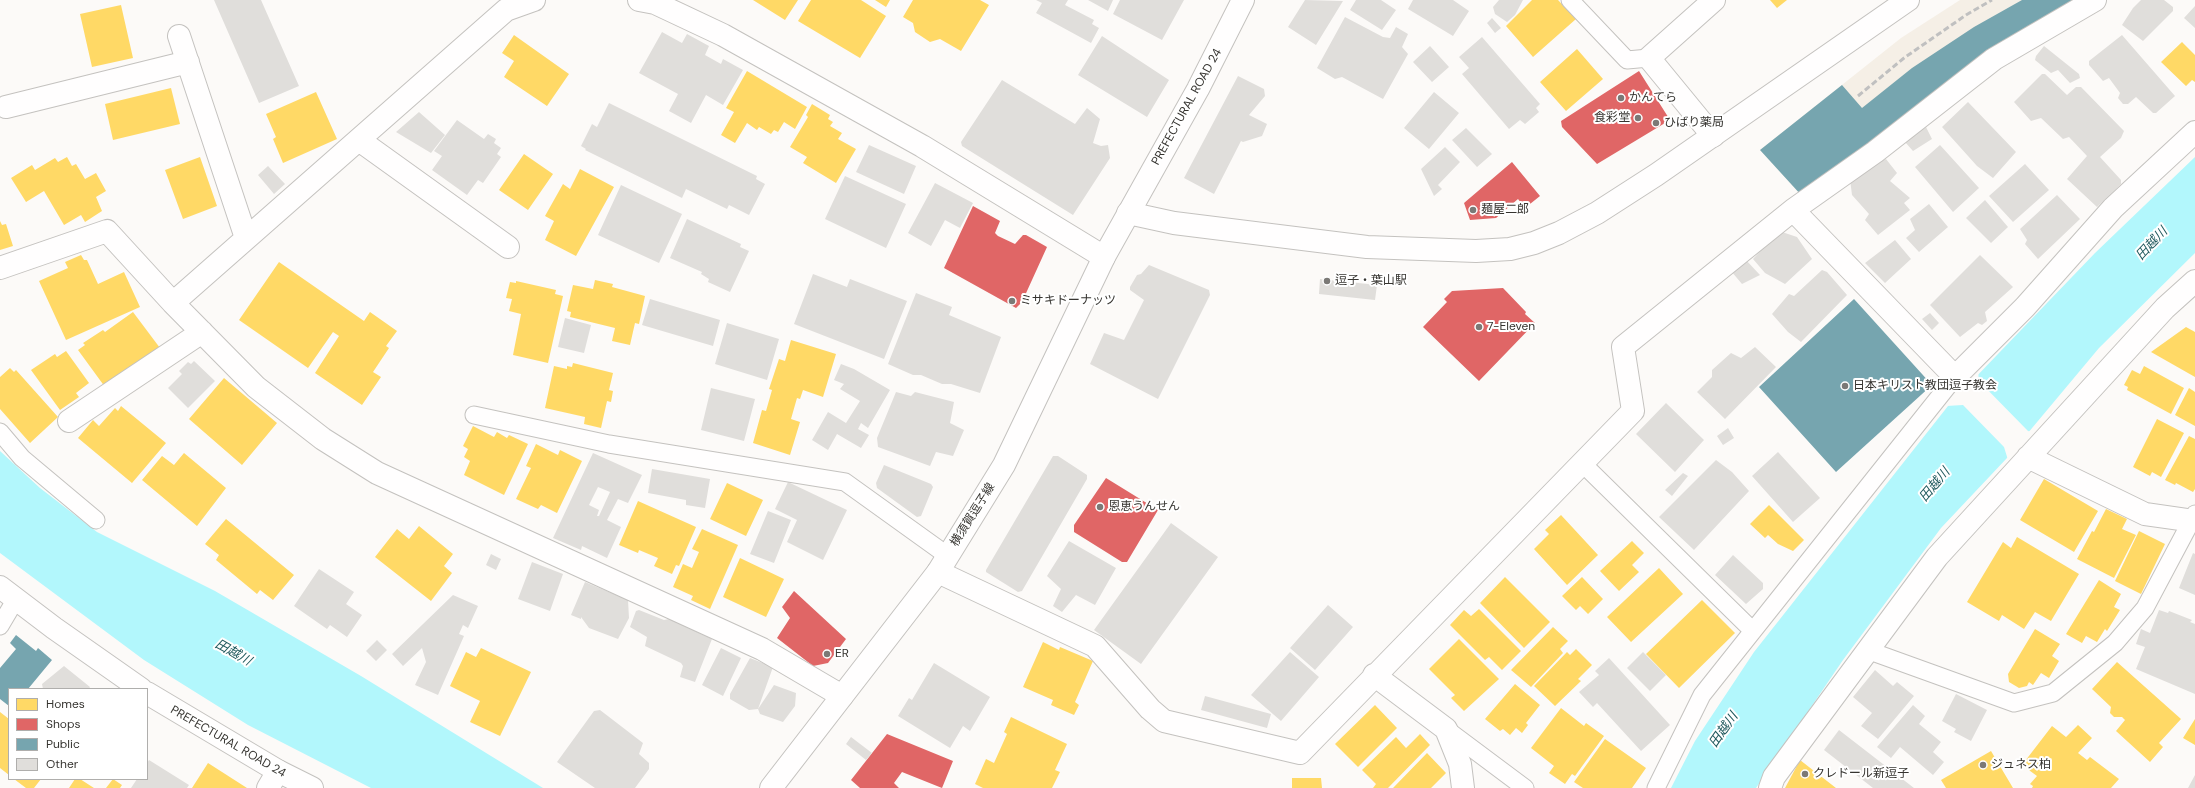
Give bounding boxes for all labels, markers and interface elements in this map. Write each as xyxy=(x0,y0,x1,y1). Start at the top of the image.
street label: PREFECTURAL ROAD 24 xyxy=(1149,46,1225,168)
place label: かんてら xyxy=(1629,91,1677,105)
marker: かんてら xyxy=(1616,93,1626,103)
place label: 食彩堂 xyxy=(1594,111,1630,125)
marker: 食彩堂 xyxy=(1633,113,1643,123)
place label: ひばり薬局 xyxy=(1664,116,1724,130)
marker: ひばり薬局 xyxy=(1651,118,1661,128)
place label: 麺屋二郎 xyxy=(1481,203,1529,217)
marker: 麺屋二郎 xyxy=(1468,205,1478,215)
water label: 田越川 xyxy=(2133,224,2171,264)
place label: 逗子・葉山駅 xyxy=(1335,274,1407,288)
marker: 逗子・葉山駅 xyxy=(1322,276,1332,286)
place label: ミサキドーナッツ xyxy=(1020,294,1116,308)
marker: ミサキドーナッツ xyxy=(1007,296,1017,306)
place label: 7-Eleven xyxy=(1487,320,1535,334)
marker: 7-Eleven xyxy=(1474,322,1484,332)
place label: 日本キリスト教団逗子教会 xyxy=(1853,379,1997,393)
marker: 日本キリスト教団逗子教会 xyxy=(1840,381,1850,391)
water label: 田越川 xyxy=(1916,465,1954,505)
street label: 横須賀逗子線 xyxy=(948,481,998,549)
place label: 恩恵うんせん xyxy=(1108,500,1180,514)
marker: 恩恵うんせん xyxy=(1095,502,1105,512)
water label: 田越川 xyxy=(212,637,254,669)
place label: ER xyxy=(835,647,849,661)
marker: ER xyxy=(822,649,832,659)
legend xyxy=(8,688,148,780)
text: Homes xyxy=(46,696,85,712)
street label: PREFECTURAL ROAD 24 xyxy=(168,703,288,781)
water label: 田越川 xyxy=(1706,710,1742,750)
text: Shops xyxy=(46,716,81,732)
text: Public xyxy=(46,736,80,752)
text: Other xyxy=(46,756,78,772)
place label: ジュネス柏 xyxy=(1991,758,2051,772)
marker: ジュネス柏 xyxy=(1978,760,1988,770)
place label: クレドール新逗子 xyxy=(1813,767,1909,781)
marker: クレドール新逗子 xyxy=(1800,769,1810,779)

